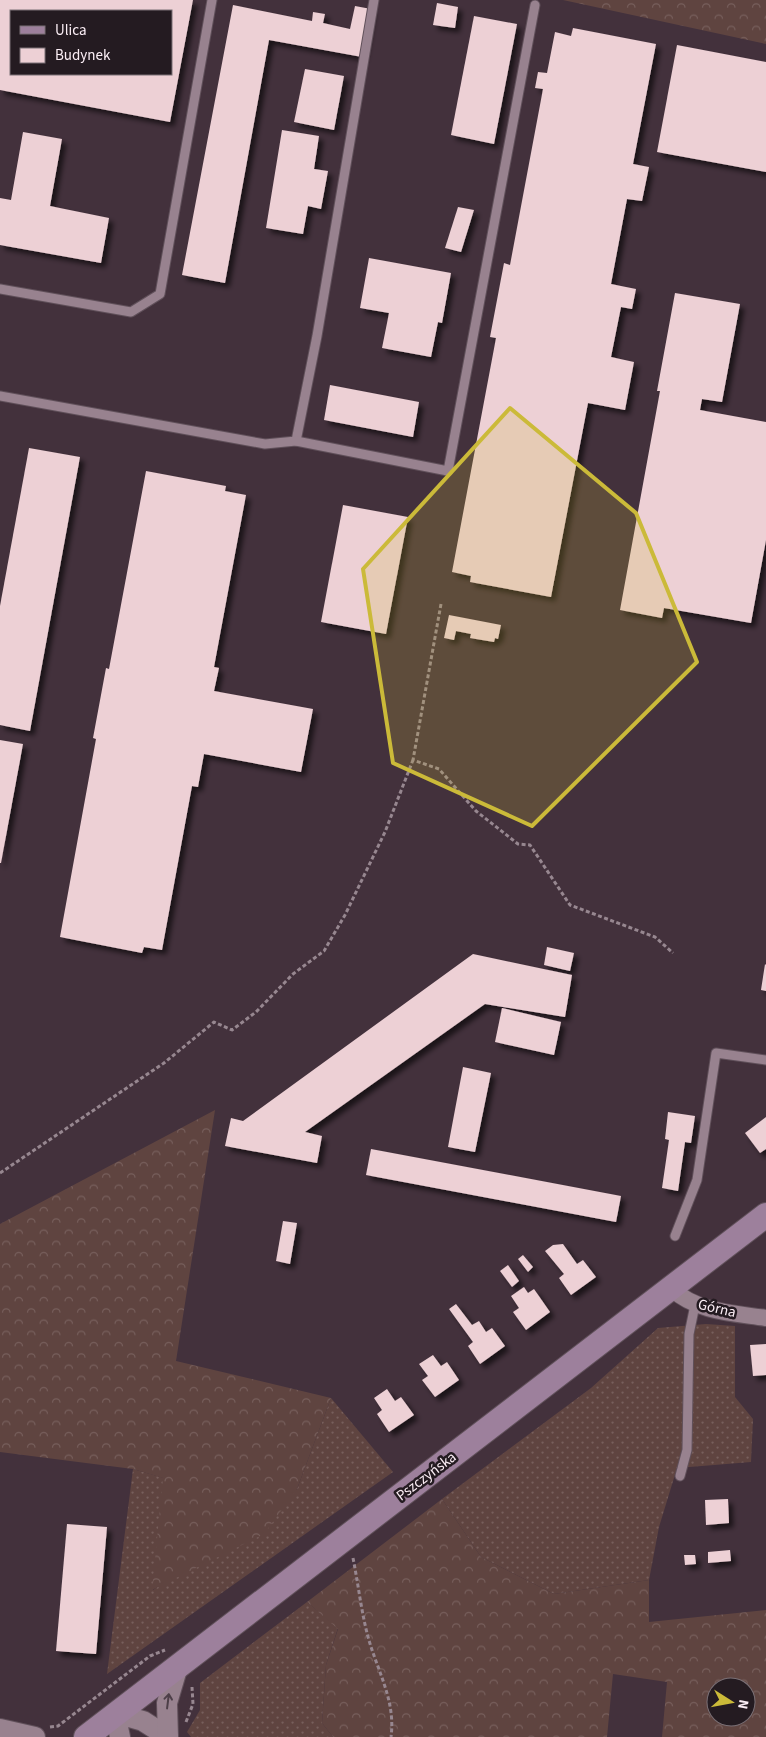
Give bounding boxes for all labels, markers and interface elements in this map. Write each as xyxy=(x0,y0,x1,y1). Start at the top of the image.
legend xyxy=(10,10,172,75)
text: Ulica xyxy=(55,20,86,41)
text: Budynek xyxy=(55,45,111,66)
street label: Górna xyxy=(696,1294,738,1323)
street label: Pszczyńska xyxy=(392,1447,461,1506)
north arrow xyxy=(706,1677,756,1727)
one-way arrow xyxy=(163,1693,173,1709)
text: N xyxy=(732,1698,753,1711)

